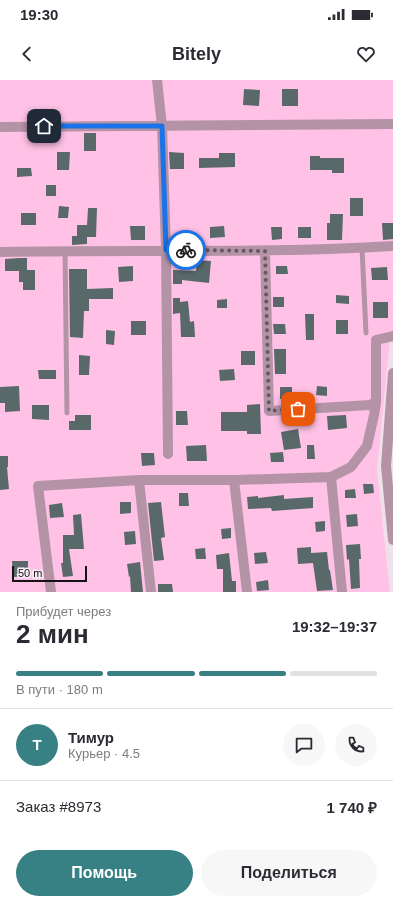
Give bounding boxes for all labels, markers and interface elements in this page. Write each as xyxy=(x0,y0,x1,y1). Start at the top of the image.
text: 19:30 xyxy=(20,6,58,23)
icon: back xyxy=(16,43,38,65)
icon: heart xyxy=(355,43,377,65)
text: Bitely xyxy=(172,44,221,64)
pin xyxy=(27,109,61,143)
icon: home xyxy=(33,115,55,137)
courier xyxy=(166,230,206,270)
icon: bike xyxy=(175,239,197,261)
pin xyxy=(281,392,315,426)
icon: bag xyxy=(287,398,309,420)
scale bar xyxy=(12,564,87,583)
text: 50 m xyxy=(18,567,42,579)
text: Прибудет через xyxy=(16,604,111,619)
text: 19:32–19:37 xyxy=(292,618,377,635)
text: 2 мин xyxy=(16,619,89,649)
text: В пути · 180 m xyxy=(16,682,103,697)
button: chat xyxy=(283,724,325,766)
button: phone xyxy=(335,724,377,766)
text: Тимур xyxy=(68,729,114,746)
text: Т xyxy=(32,736,42,753)
text: Курьер · 4.5 xyxy=(68,746,140,761)
text: Заказ #8973 xyxy=(16,798,101,815)
text: 1 740 ₽ xyxy=(327,799,377,816)
button: Помощь xyxy=(16,850,193,896)
button: Поделиться xyxy=(201,850,377,896)

